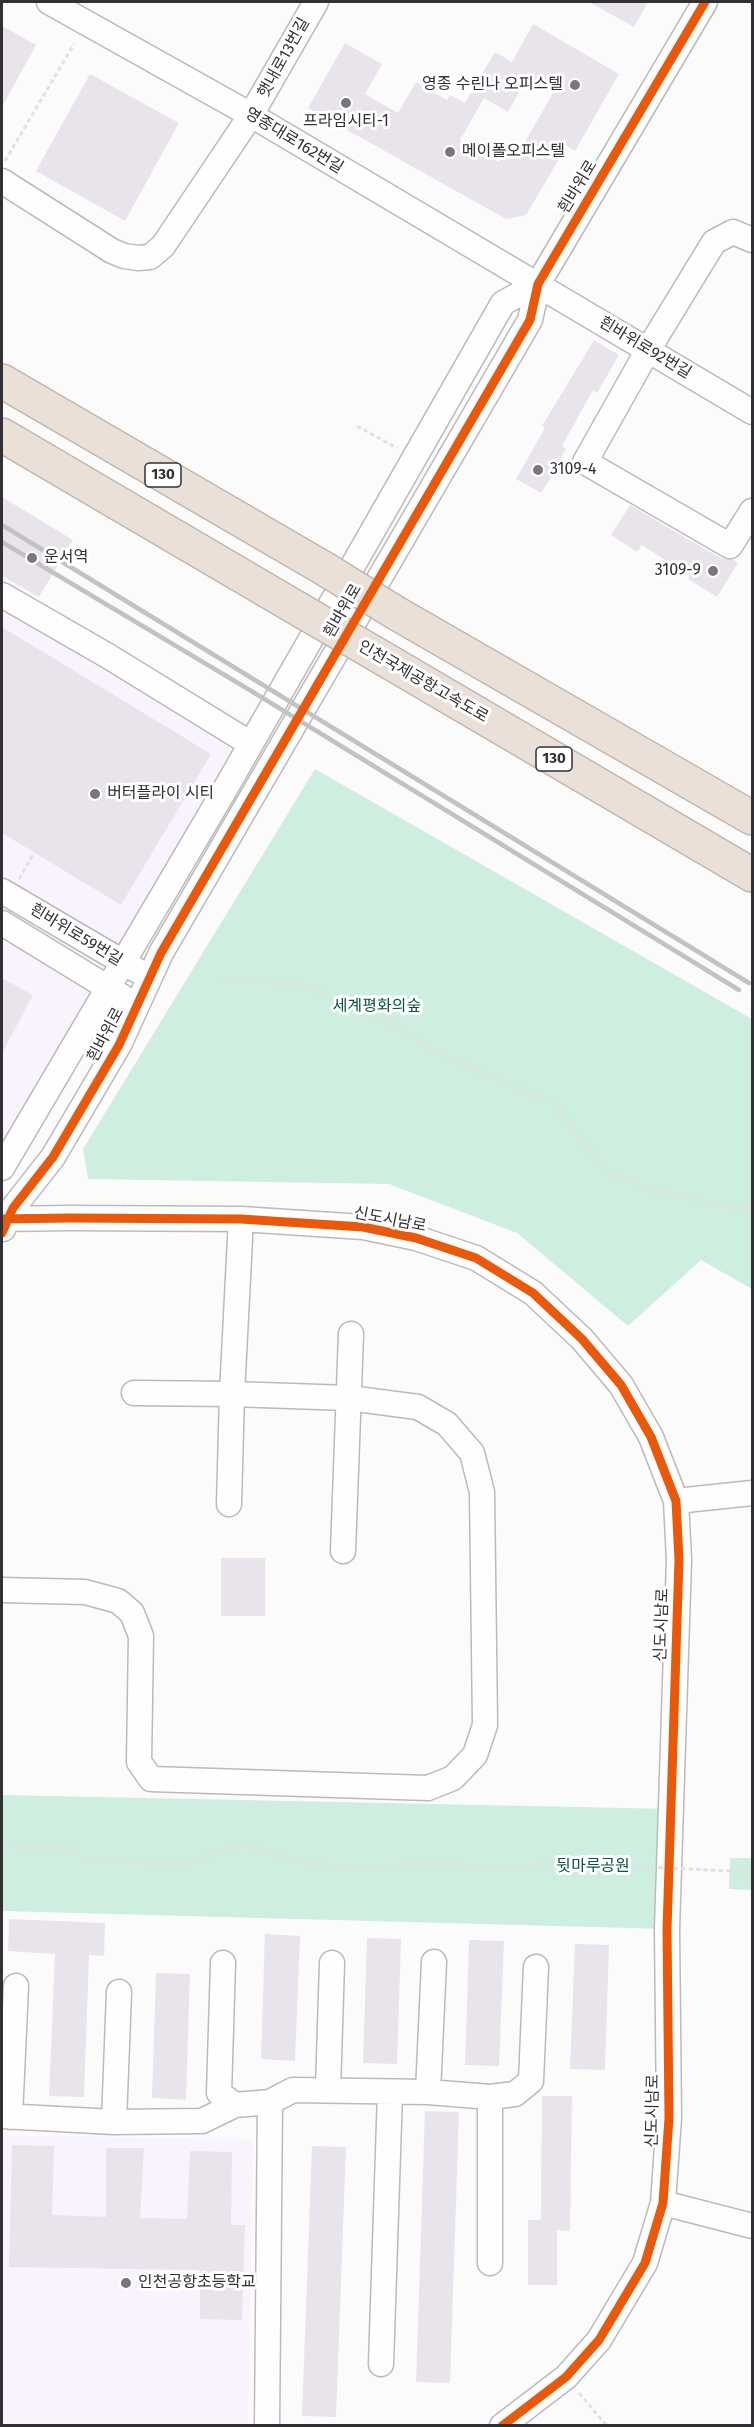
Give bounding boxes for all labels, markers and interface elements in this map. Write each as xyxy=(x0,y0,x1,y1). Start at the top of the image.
street label: 햇내로13번길 xyxy=(254,15,314,101)
place label: 영종 수린나 오피스텔 xyxy=(422,75,563,95)
marker: 영종 수린나 오피스텔 xyxy=(568,78,582,92)
marker: 프라임시티-1 xyxy=(339,96,353,110)
street label: 영종대로162번길 xyxy=(241,104,347,178)
place label: 프라임시티-1 xyxy=(303,112,389,132)
place label: 메이폴오피스텔 xyxy=(462,142,565,162)
marker: 메이폴오피스텔 xyxy=(443,145,457,159)
street label: 흰바위로 xyxy=(555,157,601,217)
street label: 흰바위로92번길 xyxy=(595,313,695,383)
place label: 3109-4 xyxy=(550,460,596,480)
road number: 130 xyxy=(145,463,181,487)
marker: 3109-4 xyxy=(531,463,545,477)
place label: 운서역 xyxy=(44,548,88,568)
marker: 운서역 xyxy=(25,551,39,565)
place label: 3109-9 xyxy=(655,561,701,581)
marker: 3109-9 xyxy=(706,564,720,578)
street label: 흰바위로 xyxy=(320,581,366,641)
street label: 인천국제공항고속도로 xyxy=(354,637,492,727)
road number: 130 xyxy=(536,747,572,771)
place label: 버터플라이 시티 xyxy=(107,784,214,804)
marker: 버터플라이 시티 xyxy=(88,787,102,801)
street label: 흰바위로59번길 xyxy=(26,900,126,970)
park label: 세계평화의숲 xyxy=(333,997,421,1017)
street label: 흰바위로 xyxy=(84,1004,128,1066)
street label: 신도시남로 xyxy=(352,1204,428,1236)
street label: 신도시남로 xyxy=(651,1588,673,1662)
park label: 뒷마루공원 xyxy=(556,1857,630,1877)
street label: 신도시남로 xyxy=(643,2074,663,2148)
place label: 인천공항초등학교 xyxy=(138,2273,256,2293)
marker: 인천공항초등학교 xyxy=(119,2276,133,2290)

